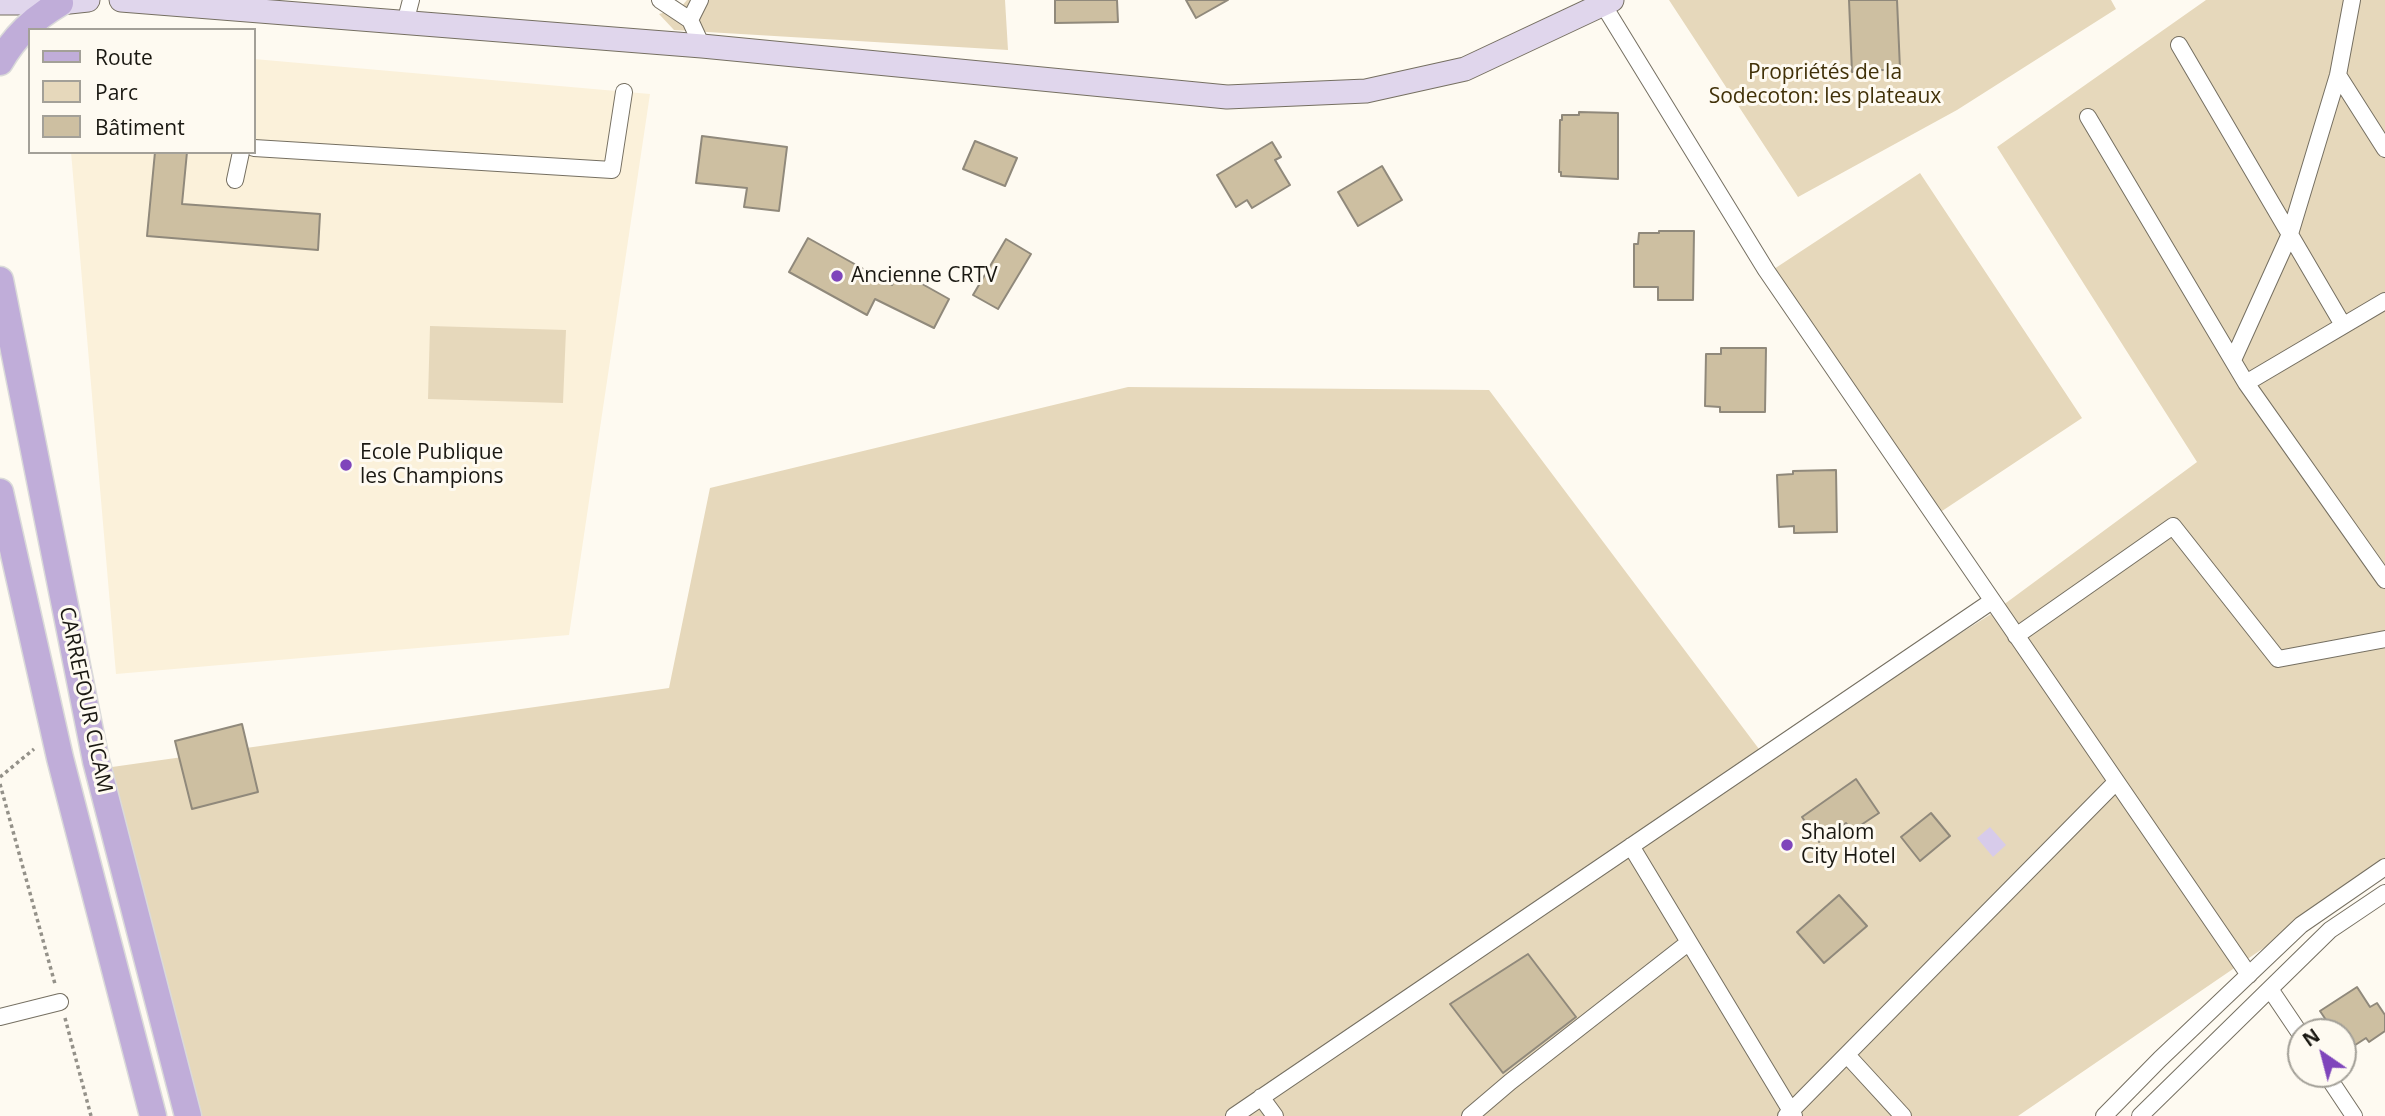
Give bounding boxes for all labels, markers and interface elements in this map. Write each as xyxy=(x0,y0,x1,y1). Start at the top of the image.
legend xyxy=(28,28,256,154)
text: Route xyxy=(95,43,153,71)
park label: Propriétés de la Sodecoton: les plateaux xyxy=(1709,60,1941,110)
text: Parc xyxy=(95,78,138,106)
text: Bâtiment xyxy=(95,113,185,141)
place label: Ancienne CRTV xyxy=(851,263,998,289)
marker: Ancienne CRTV xyxy=(829,268,845,284)
place label: Ecole Publique les Champions xyxy=(360,440,503,490)
marker: Ecole Publique les Champions xyxy=(338,457,354,473)
street label: CARREFOUR CICAM xyxy=(53,605,117,795)
place label: Shalom City Hotel xyxy=(1801,820,1896,870)
marker: Shalom City Hotel xyxy=(1779,837,1795,853)
north arrow xyxy=(2287,1018,2357,1088)
text: N xyxy=(2297,1022,2325,1053)

